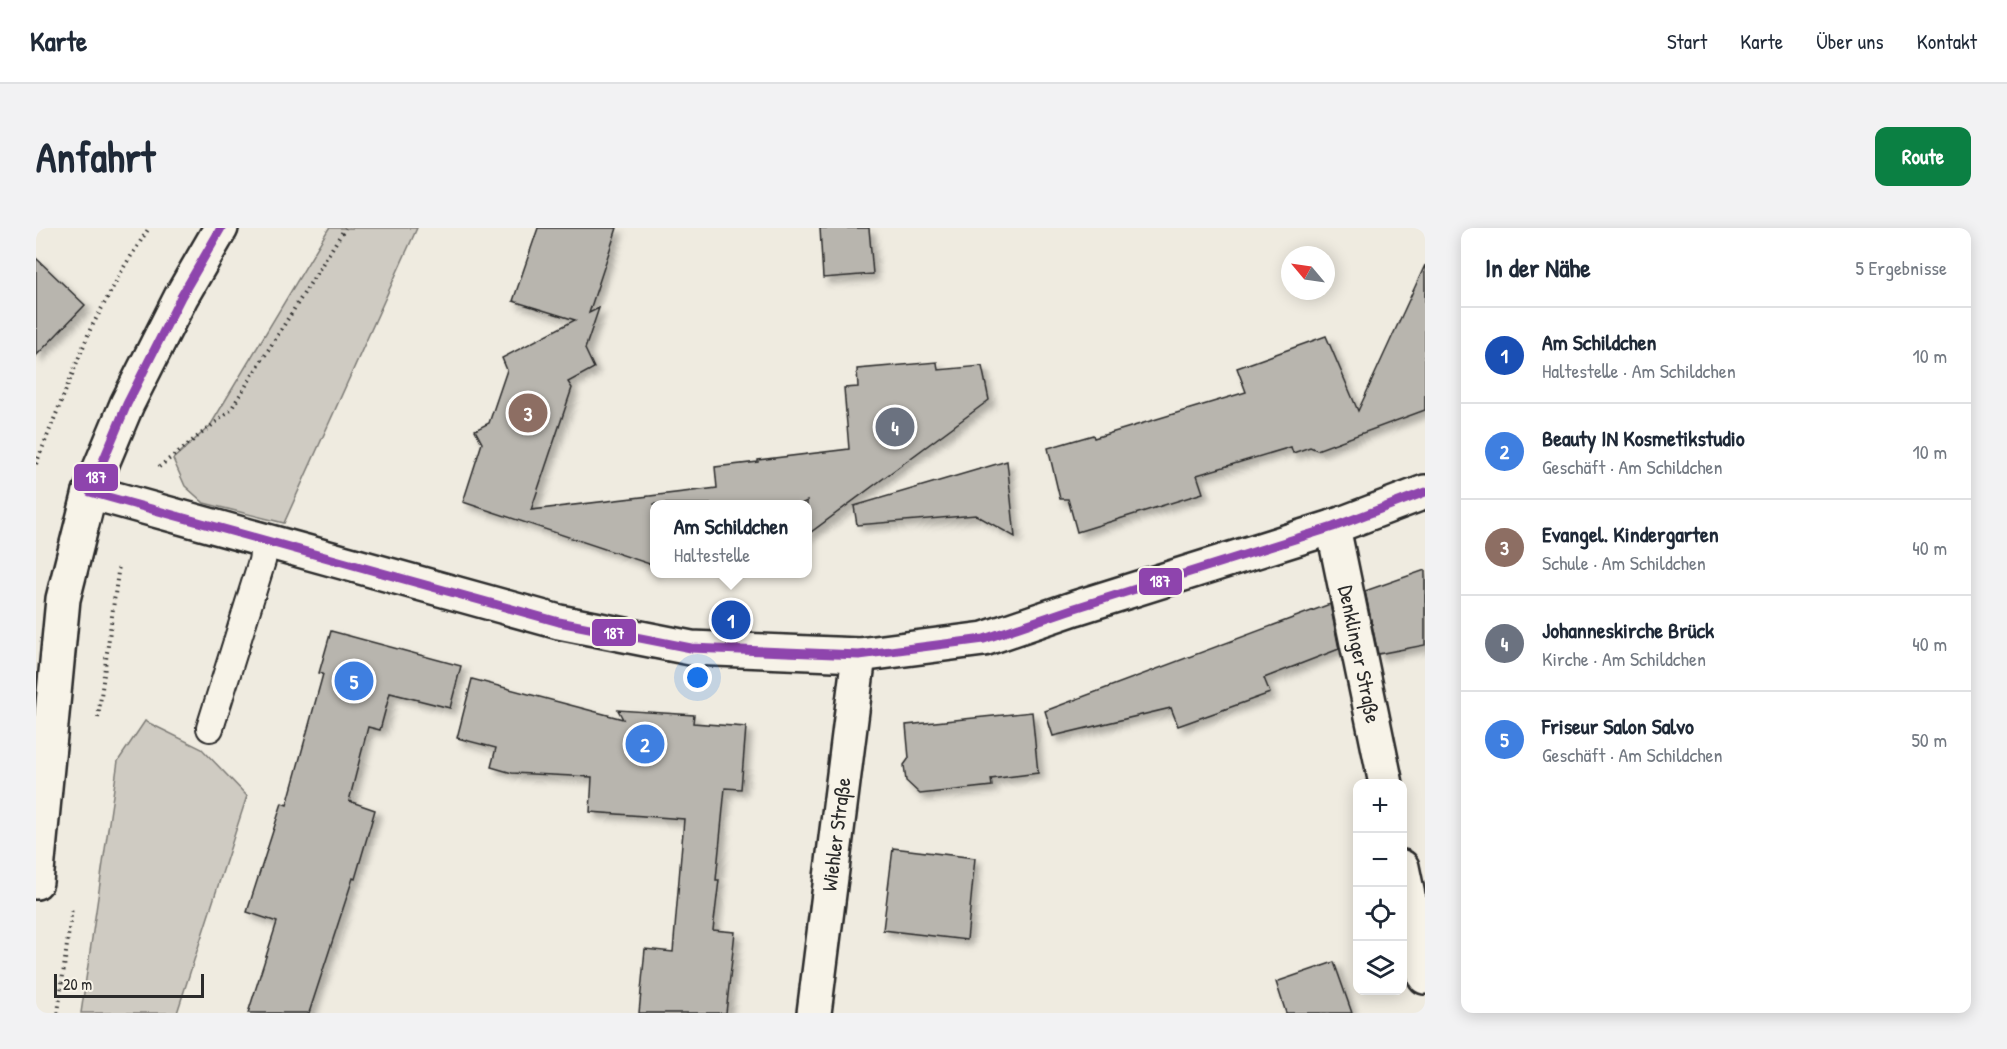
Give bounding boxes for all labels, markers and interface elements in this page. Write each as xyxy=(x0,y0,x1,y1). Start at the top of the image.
text: Karte xyxy=(30,22,87,60)
text: Start xyxy=(1667,27,1707,56)
text: Karte xyxy=(1740,27,1783,56)
text: Über uns xyxy=(1816,27,1884,56)
text: Kontakt xyxy=(1917,27,1977,56)
button: Route xyxy=(1875,127,1971,186)
text: Anfahrt xyxy=(36,128,155,185)
north arrow xyxy=(1281,246,1335,300)
text: In der Nähe xyxy=(1485,250,1591,285)
text: 5 Ergebnisse xyxy=(1855,254,1947,281)
text: Am Schildchen xyxy=(1542,327,1656,357)
text: 1 xyxy=(1501,342,1508,369)
text: 10 m xyxy=(1913,342,1947,369)
text: Haltestelle · Am Schildchen xyxy=(1542,357,1736,384)
pin: 3 xyxy=(508,390,548,435)
pin: 4 xyxy=(876,404,914,450)
text: Beauty IN Kosmetikstudio xyxy=(1542,423,1745,453)
text: 2 xyxy=(1500,438,1509,465)
text: 10 m xyxy=(1913,438,1947,465)
text: Geschäft · Am Schildchen xyxy=(1542,453,1723,480)
line badge: 187 xyxy=(73,463,119,492)
text: 187 xyxy=(86,466,106,488)
popup xyxy=(650,500,812,578)
text: Am Schildchen xyxy=(674,511,788,541)
text: Evangel. Kindergarten xyxy=(1542,519,1719,549)
text: 3 xyxy=(1500,534,1509,561)
text: 40 m xyxy=(1912,534,1947,561)
text: Haltestelle xyxy=(674,541,750,568)
text: Schule · Am Schildchen xyxy=(1542,549,1706,576)
line badge: 187 xyxy=(1138,567,1183,596)
text: 187 xyxy=(1150,570,1170,592)
street label: Denklinger Straße xyxy=(1331,583,1388,726)
pin: 1 xyxy=(712,598,750,642)
text: Johanneskirche Brück xyxy=(1542,615,1714,645)
line badge: 187 xyxy=(591,618,637,647)
text: 187 xyxy=(604,622,624,644)
text: 4 xyxy=(1501,630,1508,657)
text: 40 m xyxy=(1912,630,1947,657)
text: Kirche · Am Schildchen xyxy=(1542,645,1706,672)
pin: 5 xyxy=(334,658,374,704)
your location xyxy=(683,663,712,692)
text: Friseur Salon Salvo xyxy=(1542,711,1694,741)
pin: 2 xyxy=(626,722,664,766)
text: 5 xyxy=(1500,726,1509,753)
text: 50 m xyxy=(1911,726,1947,753)
text: Geschäft · Am Schildchen xyxy=(1542,741,1723,768)
street label: Wiehler Straße xyxy=(814,776,857,893)
map controls xyxy=(1353,779,1407,995)
button: + xyxy=(1353,779,1407,833)
button: − xyxy=(1353,833,1407,887)
button: locate xyxy=(1353,887,1407,941)
button: layers xyxy=(1353,941,1407,995)
scale bar xyxy=(54,971,204,998)
text: 20 m xyxy=(63,973,92,995)

